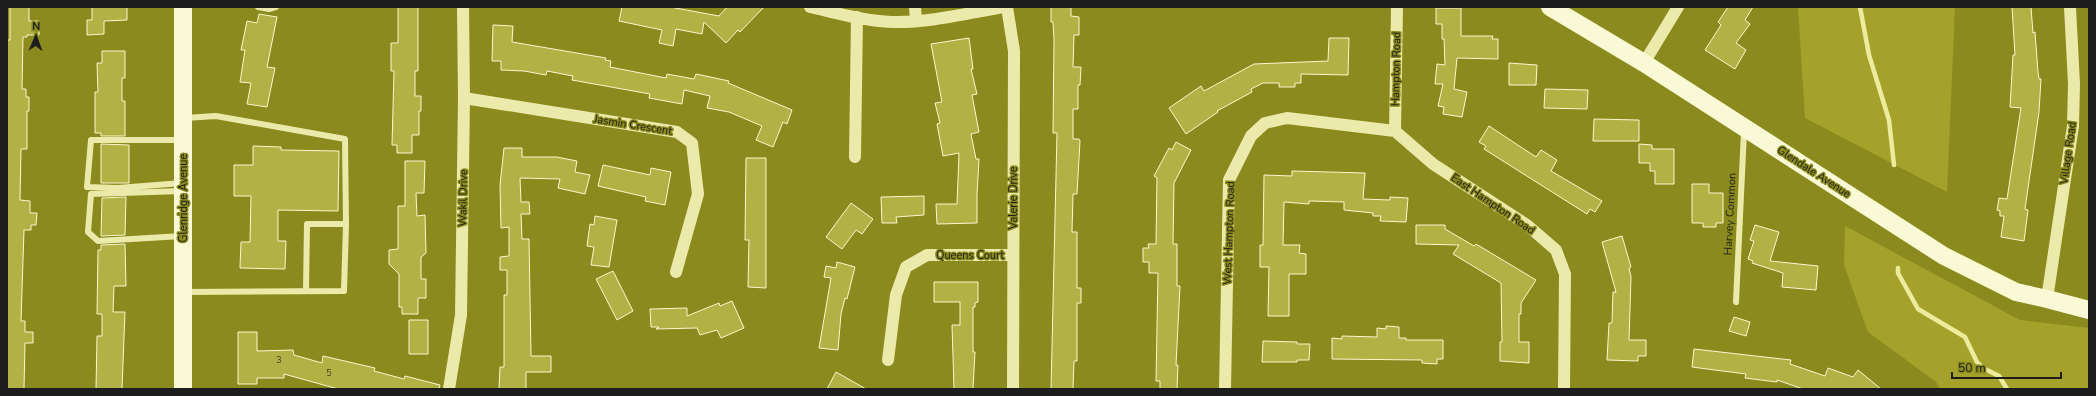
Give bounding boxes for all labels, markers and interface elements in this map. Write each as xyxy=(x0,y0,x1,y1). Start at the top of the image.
north arrow xyxy=(16,16,56,56)
text: N xyxy=(32,19,41,34)
street label: Hampton Road xyxy=(1388,32,1404,106)
street label: Jasmin Crescent xyxy=(592,111,673,139)
street label: Village Road xyxy=(2056,121,2080,186)
street label: Glendale Avenue xyxy=(1774,143,1854,201)
street label: Glenridge Avenue xyxy=(176,153,191,242)
street label: Valerie Drive xyxy=(1006,166,1021,231)
street label: Wakil Drive xyxy=(455,169,471,227)
street label: East Hampton Road xyxy=(1448,170,1538,238)
street label: Harvey Common xyxy=(1720,172,1740,256)
street label: West Hampton Road xyxy=(1220,181,1238,285)
street label: Queens Court xyxy=(936,248,1004,263)
house number: 3 xyxy=(276,354,282,366)
scale bar xyxy=(1952,354,2061,380)
text: 50 m xyxy=(1958,360,1986,376)
house number: 5 xyxy=(326,367,332,379)

